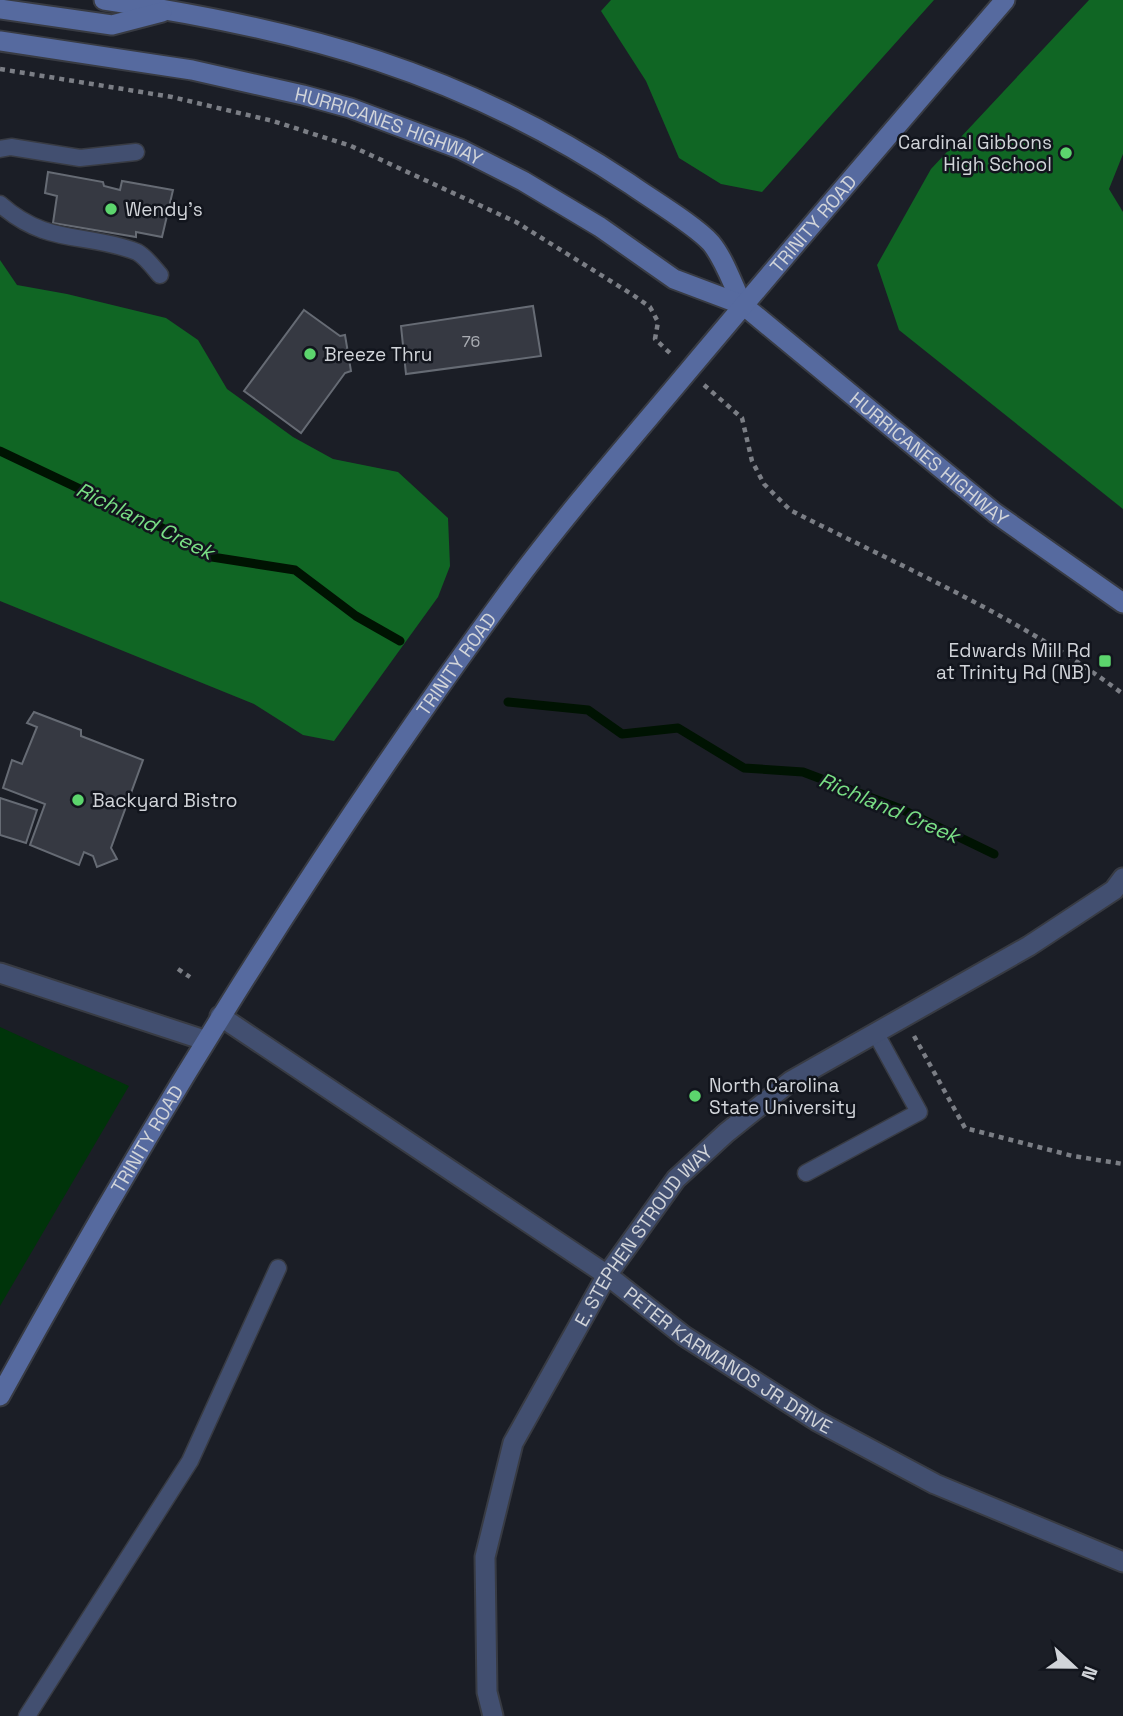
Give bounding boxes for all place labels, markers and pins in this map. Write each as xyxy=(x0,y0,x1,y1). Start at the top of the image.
place label: Cardinal Gibbons High School xyxy=(898,130,1052,177)
marker: Cardinal Gibbons High School xyxy=(1058,145,1074,161)
place label: Wendy's xyxy=(125,197,203,222)
marker: Wendy's xyxy=(103,201,119,217)
place label: Breeze Thru xyxy=(324,342,432,367)
marker: Breeze Thru xyxy=(302,346,318,362)
place label: Edwards Mill Rd at Trinity Rd (NB) xyxy=(936,638,1091,685)
marker: Edwards Mill Rd at Trinity Rd (NB) xyxy=(1097,653,1113,669)
place label: Backyard Bistro xyxy=(92,788,238,813)
marker: Backyard Bistro xyxy=(70,792,86,808)
place label: North Carolina State University xyxy=(709,1073,856,1120)
marker: North Carolina State University xyxy=(687,1088,703,1104)

